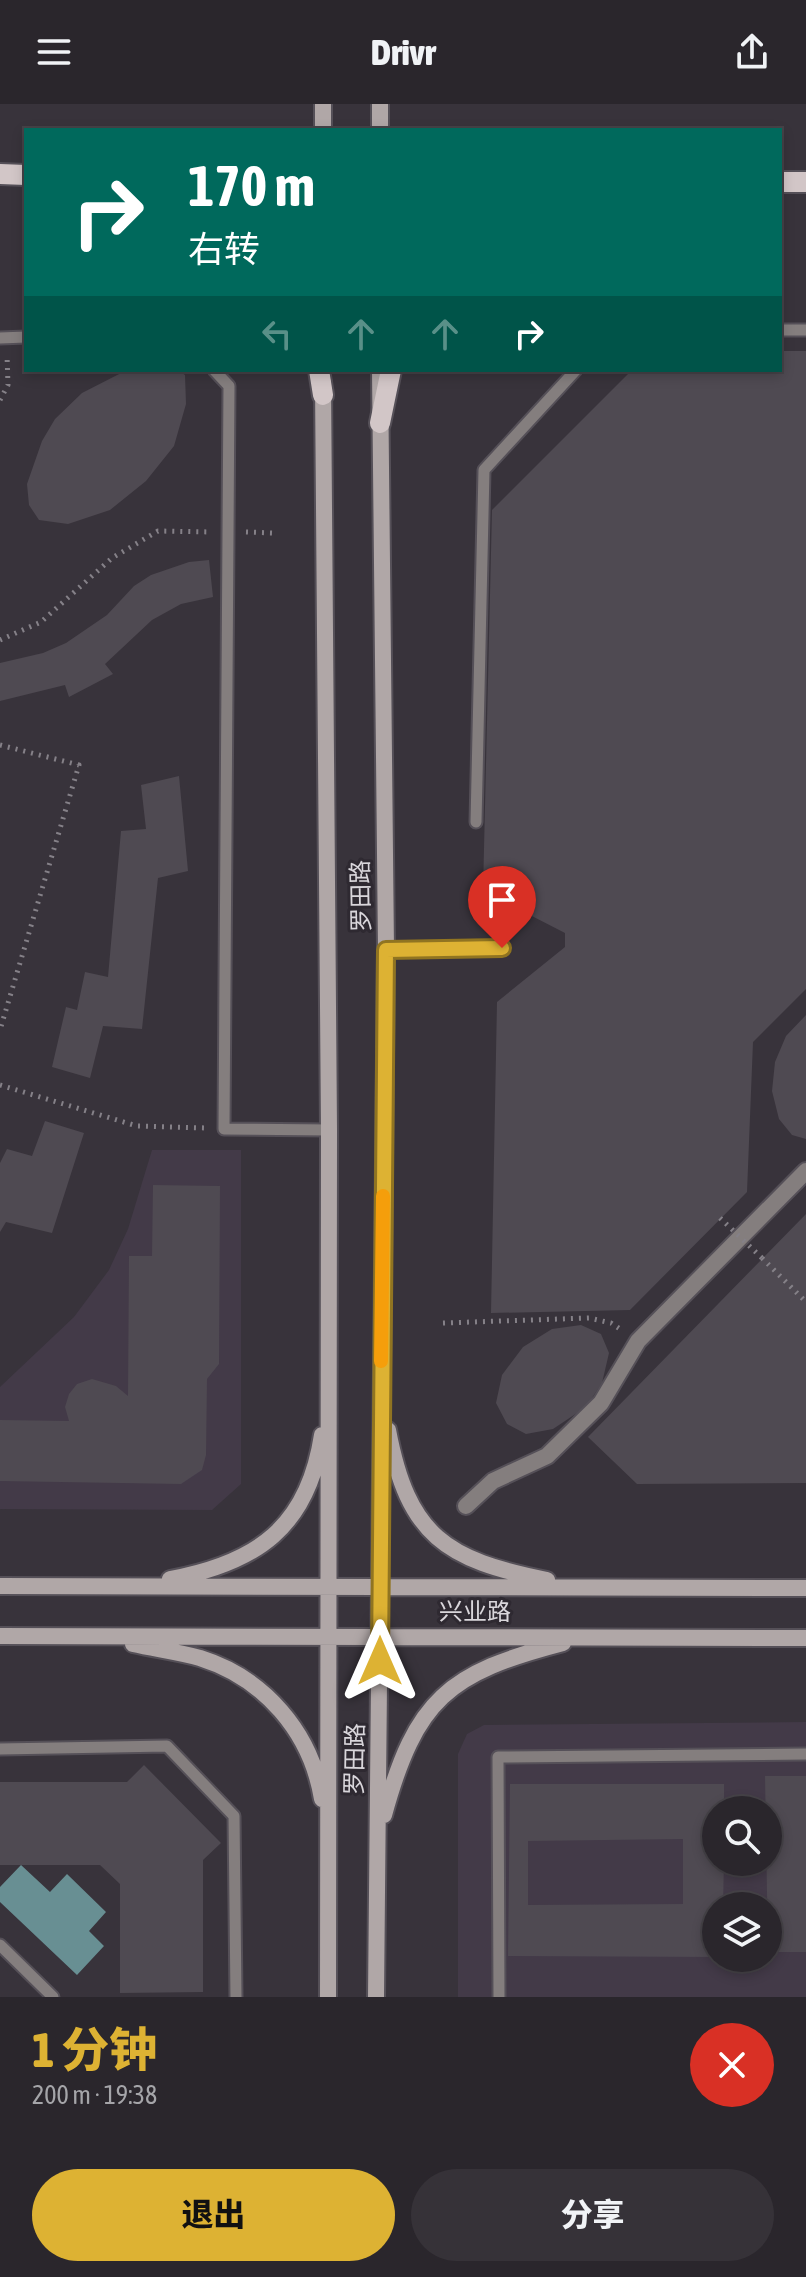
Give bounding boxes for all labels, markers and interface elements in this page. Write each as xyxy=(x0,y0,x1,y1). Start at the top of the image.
icon: menu xyxy=(32,30,76,74)
icon: share xyxy=(730,30,774,74)
text: Drivr xyxy=(371,31,435,73)
text: 170 m xyxy=(188,154,315,218)
icon: right xyxy=(56,160,160,264)
text: 右转 xyxy=(188,228,260,270)
icon: left xyxy=(255,312,299,356)
icon: ahead xyxy=(339,312,383,356)
icon: ahead xyxy=(423,312,467,356)
icon: right xyxy=(507,312,551,356)
street label: 罗田路 xyxy=(346,860,375,932)
pin xyxy=(468,866,536,948)
icon: arrive xyxy=(480,878,524,922)
street label: 兴业路 xyxy=(439,1598,511,1625)
position arrow xyxy=(338,1619,422,1703)
street label: 罗田路 xyxy=(340,1723,369,1795)
map controls xyxy=(702,1796,782,1972)
button: search xyxy=(702,1796,782,1876)
button: layers xyxy=(702,1892,782,1972)
text: 1 分钟 xyxy=(32,2022,157,2077)
button: close xyxy=(690,2023,774,2107)
text: 200 m · 19:38 xyxy=(32,2080,157,2110)
button: 退出 xyxy=(32,2169,395,2261)
button: 分享 xyxy=(411,2169,774,2261)

